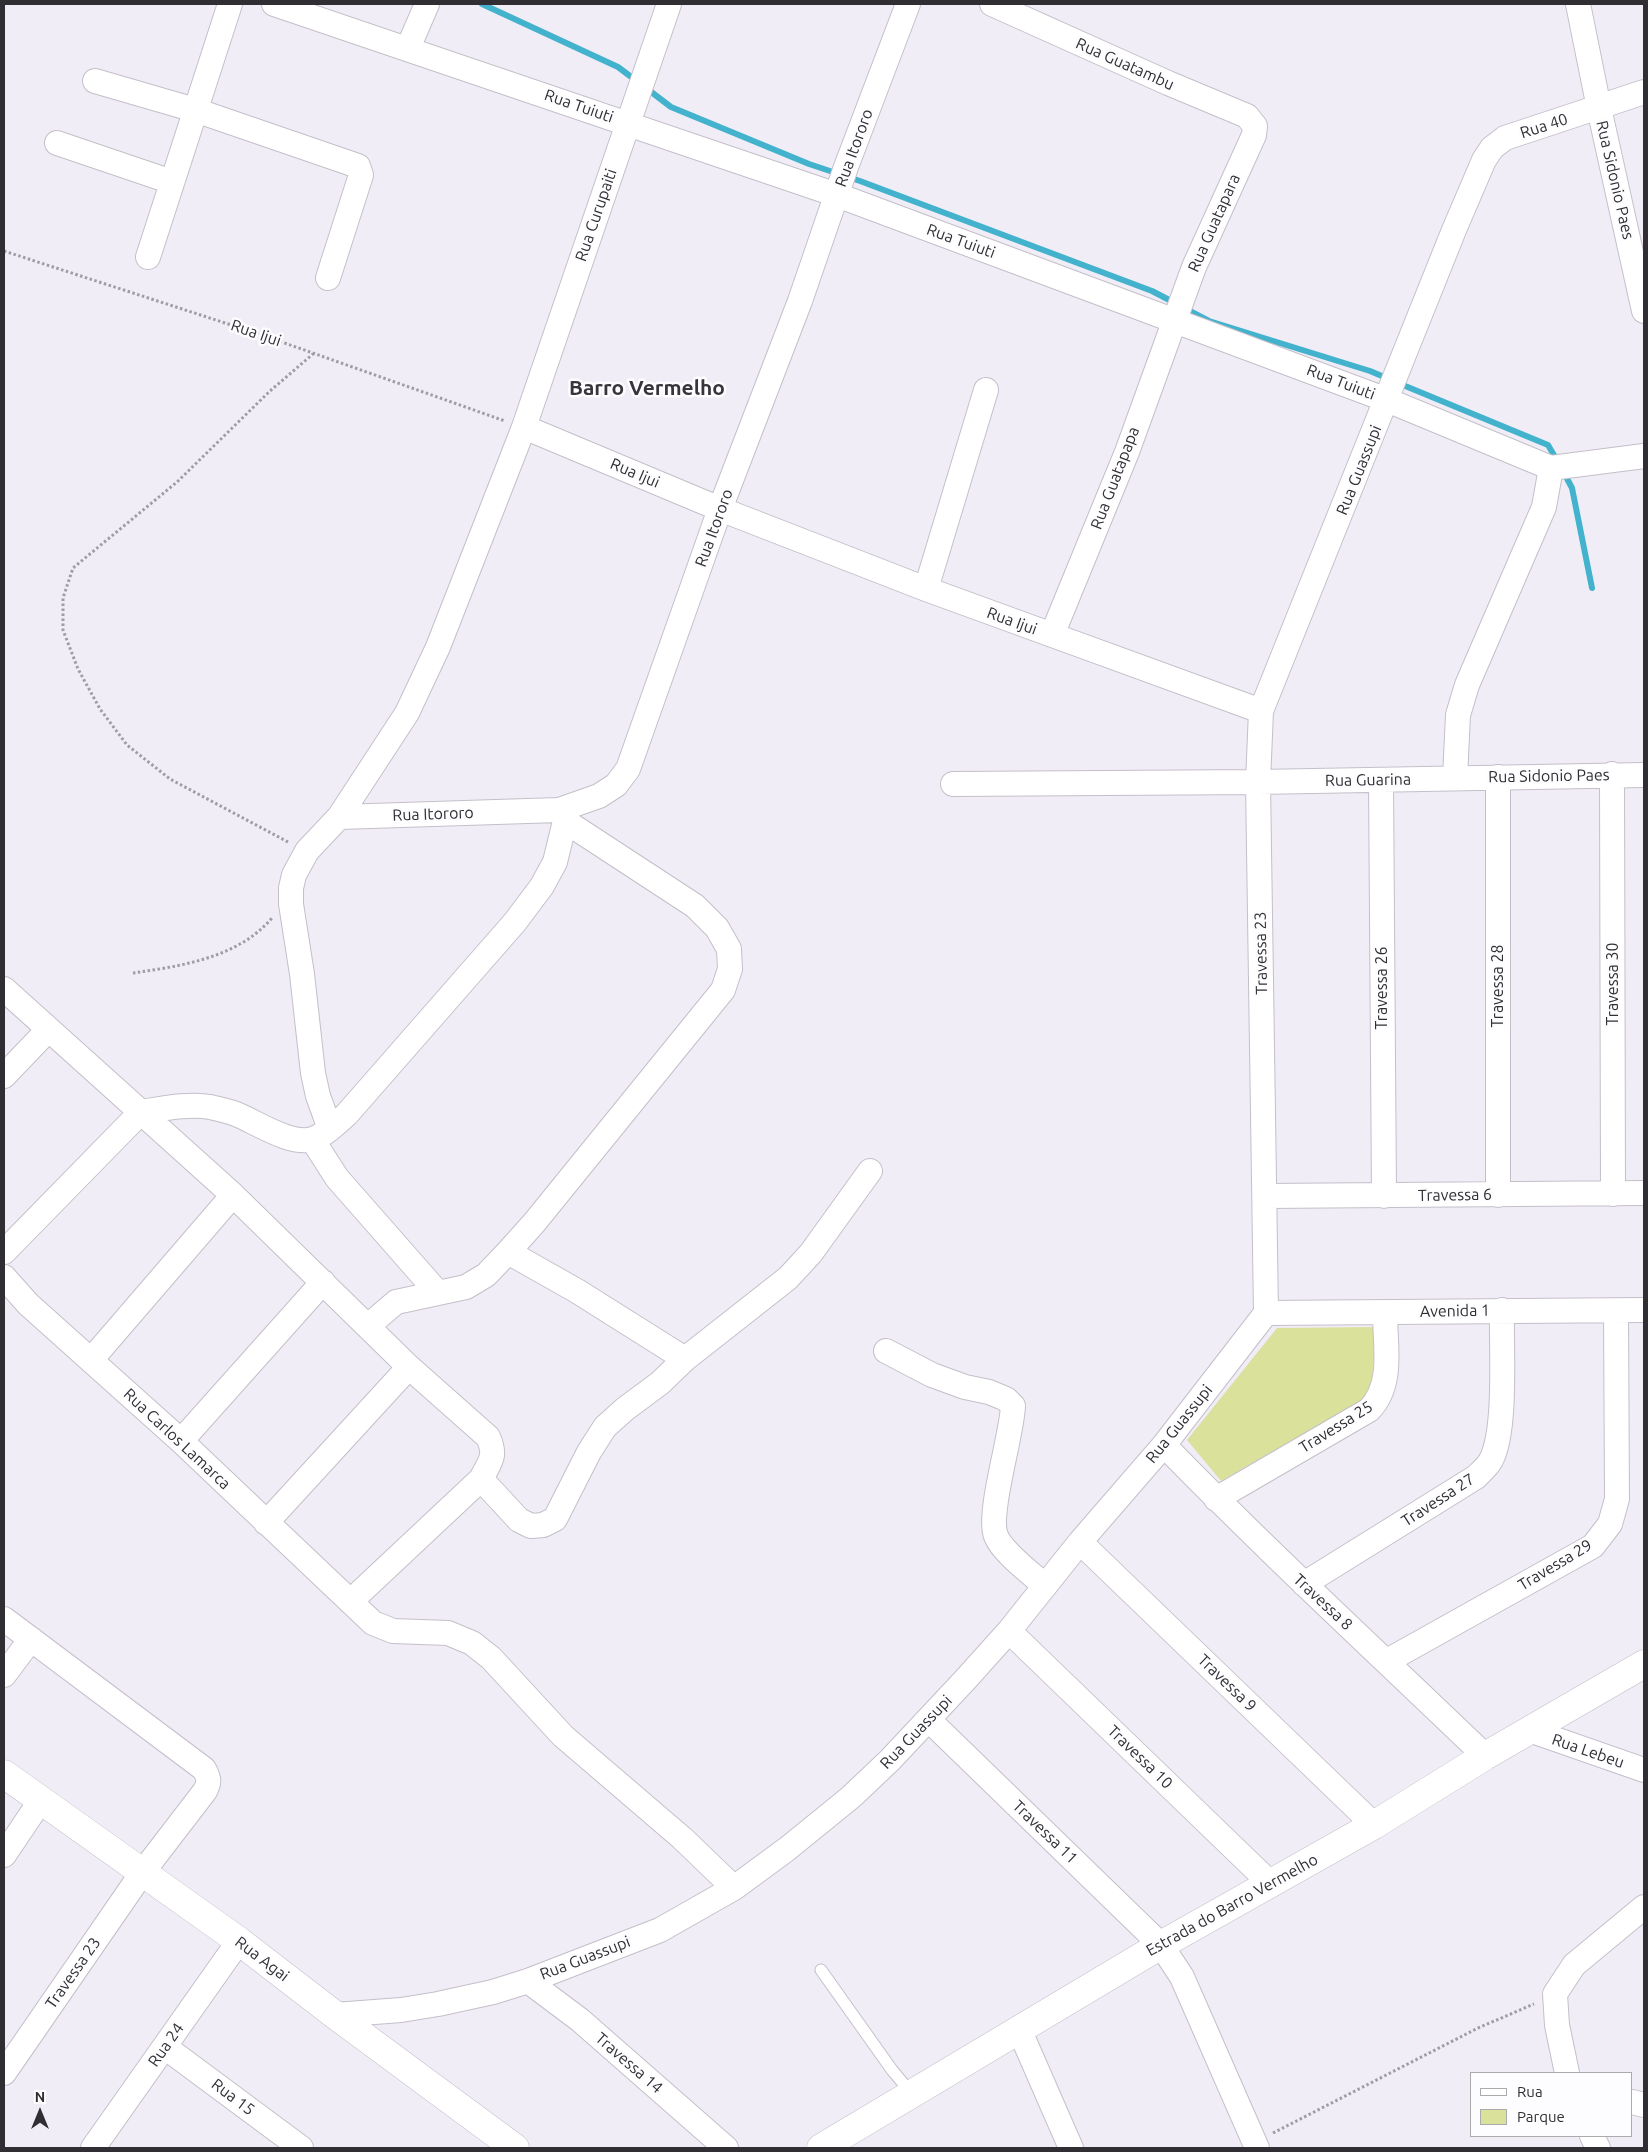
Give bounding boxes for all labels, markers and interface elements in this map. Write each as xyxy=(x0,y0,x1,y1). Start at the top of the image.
street label: Rua Guatambu xyxy=(1073,34,1177,94)
street label: Rua Tuiuti xyxy=(542,85,616,127)
street label: Rua Itororo xyxy=(831,106,877,190)
street label: Rua 40 xyxy=(1518,109,1570,143)
street label: Rua Sidonio Paes xyxy=(1592,119,1638,241)
street label: Rua Curupaiti xyxy=(571,166,621,264)
street label: Rua Guatapara xyxy=(1184,171,1244,275)
street label: Rua Tuiuti xyxy=(924,220,998,262)
street label: Rua Ijui xyxy=(228,315,284,351)
street label: Rua Tuiuti xyxy=(1304,360,1378,404)
district label: Barro Vermelho xyxy=(569,375,725,401)
street label: Rua Guassupi xyxy=(1332,422,1386,518)
street label: Rua Guatapapa xyxy=(1087,424,1143,532)
street label: Rua Ijui xyxy=(607,454,663,492)
street label: Rua Itororo xyxy=(691,486,737,570)
street label: Rua Ijui xyxy=(984,603,1040,639)
street label: Rua Sidonio Paes xyxy=(1488,765,1610,787)
street label: Rua Guarina xyxy=(1325,770,1411,790)
street label: Rua Itororo xyxy=(392,803,474,825)
street label: Travessa 23 xyxy=(1251,911,1271,995)
street label: Travessa 30 xyxy=(1603,942,1623,1026)
street label: Travessa 28 xyxy=(1488,944,1508,1028)
street label: Travessa 26 xyxy=(1372,946,1392,1030)
street label: Travessa 6 xyxy=(1418,1185,1492,1205)
street label: Avenida 1 xyxy=(1420,1301,1490,1321)
street label: Rua Guassupi xyxy=(1142,1381,1216,1467)
street label: Rua Carlos Lamarca xyxy=(119,1384,235,1494)
street label: Travessa 25 xyxy=(1296,1397,1376,1457)
street label: Travessa 27 xyxy=(1398,1469,1478,1531)
street label: Travessa 29 xyxy=(1514,1535,1596,1595)
street label: Travessa 8 xyxy=(1289,1570,1357,1634)
street label: Travessa 9 xyxy=(1194,1650,1260,1716)
street label: Rua Guassupi xyxy=(876,1691,956,1773)
street label: Travessa 10 xyxy=(1103,1721,1177,1793)
street label: Rua Lebeu xyxy=(1549,1730,1627,1772)
street label: Travessa 11 xyxy=(1008,1796,1082,1868)
street label: Estrada do Barro Vermelho xyxy=(1143,1850,1321,1960)
street label: Rua Agai xyxy=(231,1932,293,1986)
street label: Rua Guassupi xyxy=(537,1932,633,1984)
street label: Travessa 23 xyxy=(41,1933,105,2013)
street label: Rua 24 xyxy=(144,2019,188,2071)
street label: Travessa 14 xyxy=(591,2029,667,2097)
legend xyxy=(1470,2072,1633,2137)
street label: Rua 15 xyxy=(208,2075,258,2119)
text: Rua xyxy=(1517,2083,1543,2100)
north arrow xyxy=(15,2087,65,2137)
text: N xyxy=(35,2089,45,2105)
text: Parque xyxy=(1517,2108,1565,2125)

